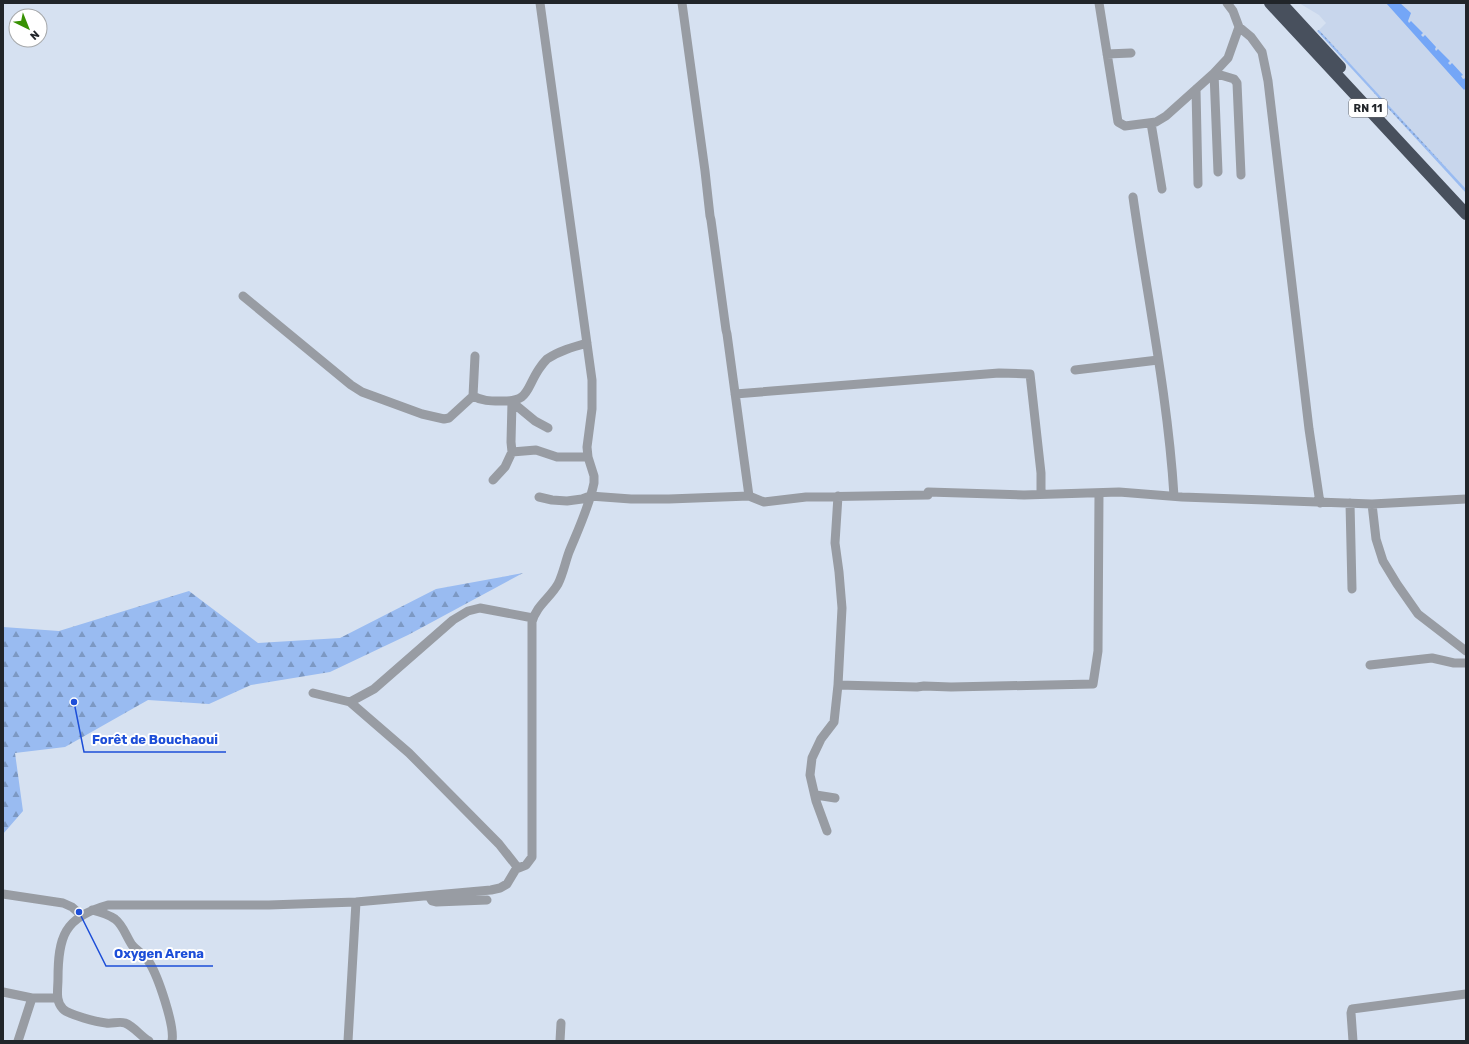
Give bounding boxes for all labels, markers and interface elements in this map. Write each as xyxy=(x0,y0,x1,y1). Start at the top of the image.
north arrow xyxy=(8,8,48,48)
text: N xyxy=(27,27,42,42)
road number: RN 11 xyxy=(1349,99,1387,117)
callout: Forêt de Bouchaoui xyxy=(84,727,226,752)
text: Forêt de Bouchaoui xyxy=(92,732,218,747)
callout: Oxygen Arena xyxy=(106,941,213,966)
text: Oxygen Arena xyxy=(114,946,204,961)

